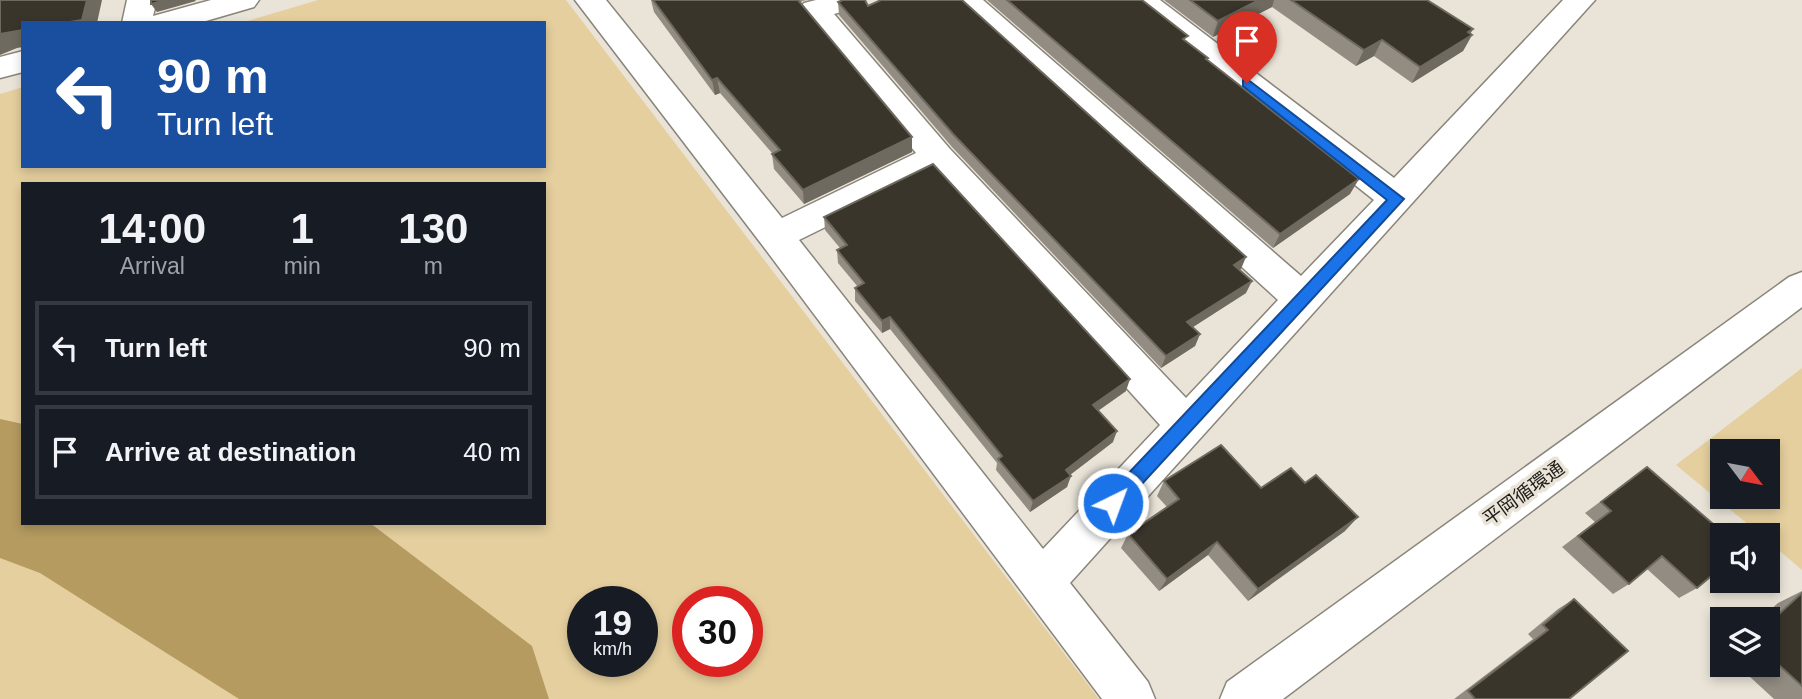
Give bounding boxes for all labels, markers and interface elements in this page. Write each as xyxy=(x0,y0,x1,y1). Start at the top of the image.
pin xyxy=(1217,11,1277,83)
icon: arrive xyxy=(1228,22,1266,60)
icon: left xyxy=(42,49,133,140)
text: 90 m xyxy=(157,49,269,103)
text: Turn left xyxy=(157,106,273,142)
text: 14:00 xyxy=(99,205,206,252)
text: 1 xyxy=(290,205,314,252)
text: 130 xyxy=(398,205,468,252)
text: Arrival xyxy=(120,253,185,279)
text: min xyxy=(284,253,321,279)
text: m xyxy=(424,253,443,279)
icon: left xyxy=(46,329,84,367)
text: Turn left xyxy=(105,333,207,363)
text: 90 m xyxy=(463,333,521,363)
icon: arrive xyxy=(46,433,84,471)
text: Arrive at destination xyxy=(105,437,356,467)
text: 40 m xyxy=(463,437,521,467)
north arrow xyxy=(1710,439,1780,509)
map controls xyxy=(1710,439,1780,677)
street label: 平岡循環通 xyxy=(1479,457,1568,530)
position arrow xyxy=(1076,466,1150,540)
button: sound xyxy=(1710,523,1780,593)
speed limit sign: 30 xyxy=(672,586,763,677)
text: 19 xyxy=(593,603,632,642)
button: layers xyxy=(1710,607,1780,677)
text: km/h xyxy=(593,639,632,659)

